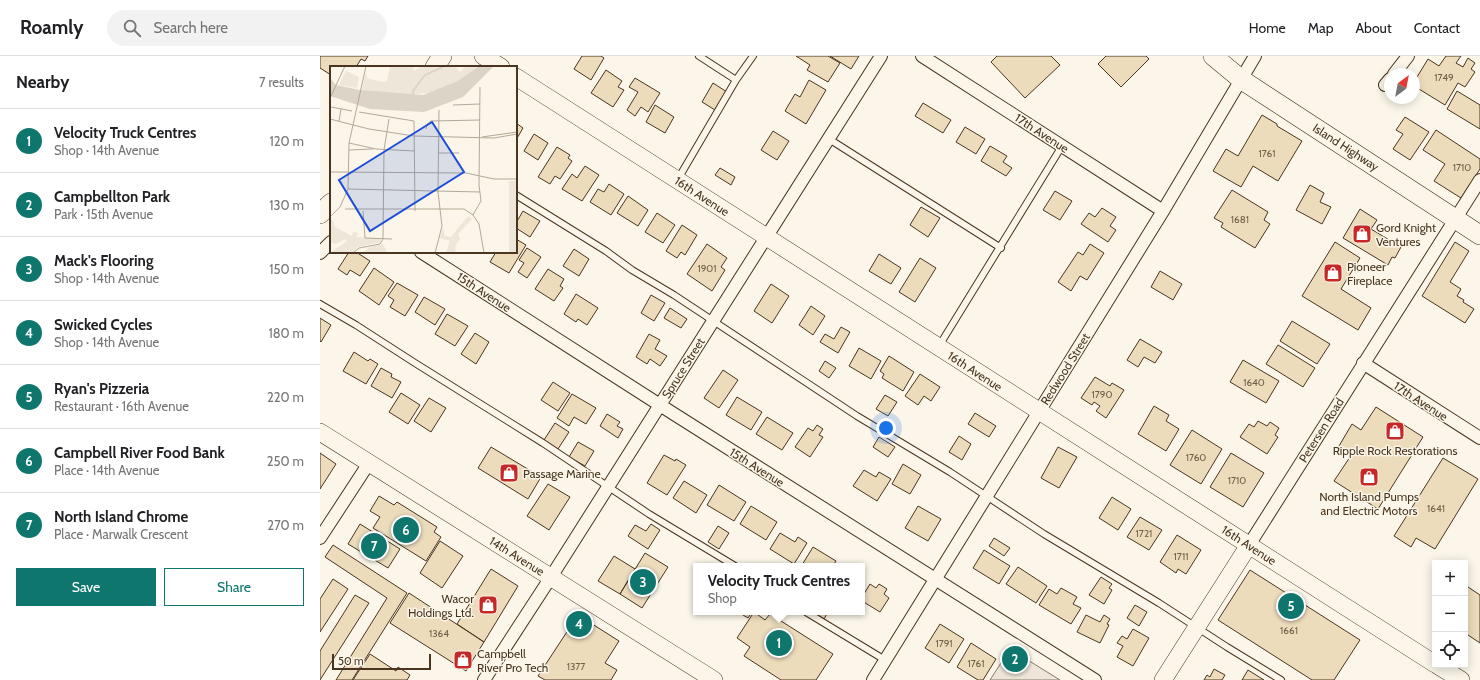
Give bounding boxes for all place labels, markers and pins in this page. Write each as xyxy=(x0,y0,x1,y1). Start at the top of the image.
place label: Gord Knight Ventures xyxy=(1376,220,1436,249)
shop icon: Gord Knight Ventures xyxy=(1351,223,1373,245)
place label: Pioneer Fireplace xyxy=(1347,259,1392,288)
shop icon: Pioneer Fireplace xyxy=(1322,262,1344,284)
shop icon: Ripple Rock Restorations xyxy=(1384,420,1406,442)
place label: Ripple Rock Restorations xyxy=(1333,443,1457,458)
shop icon: Passage Marine xyxy=(498,462,520,484)
place label: Passage Marine xyxy=(523,466,601,481)
shop icon: North Island Pumps and Electric Motors xyxy=(1358,466,1380,488)
place label: North Island Pumps and Electric Motors xyxy=(1319,489,1419,518)
pin: 6 xyxy=(393,515,419,545)
pin: 7 xyxy=(361,531,387,561)
pin: 3 xyxy=(630,567,656,597)
place label: Wacor Holdings Ltd. xyxy=(408,591,474,620)
pin: 5 xyxy=(1278,591,1304,621)
shop icon: Wacor Holdings Ltd. xyxy=(477,594,499,616)
pin: 4 xyxy=(566,609,592,639)
pin: 1 xyxy=(766,628,792,658)
pin: 2 xyxy=(1002,644,1028,674)
place label: Campbell River Pro Tech xyxy=(477,646,548,675)
shop icon: Campbell River Pro Tech xyxy=(452,649,474,671)

